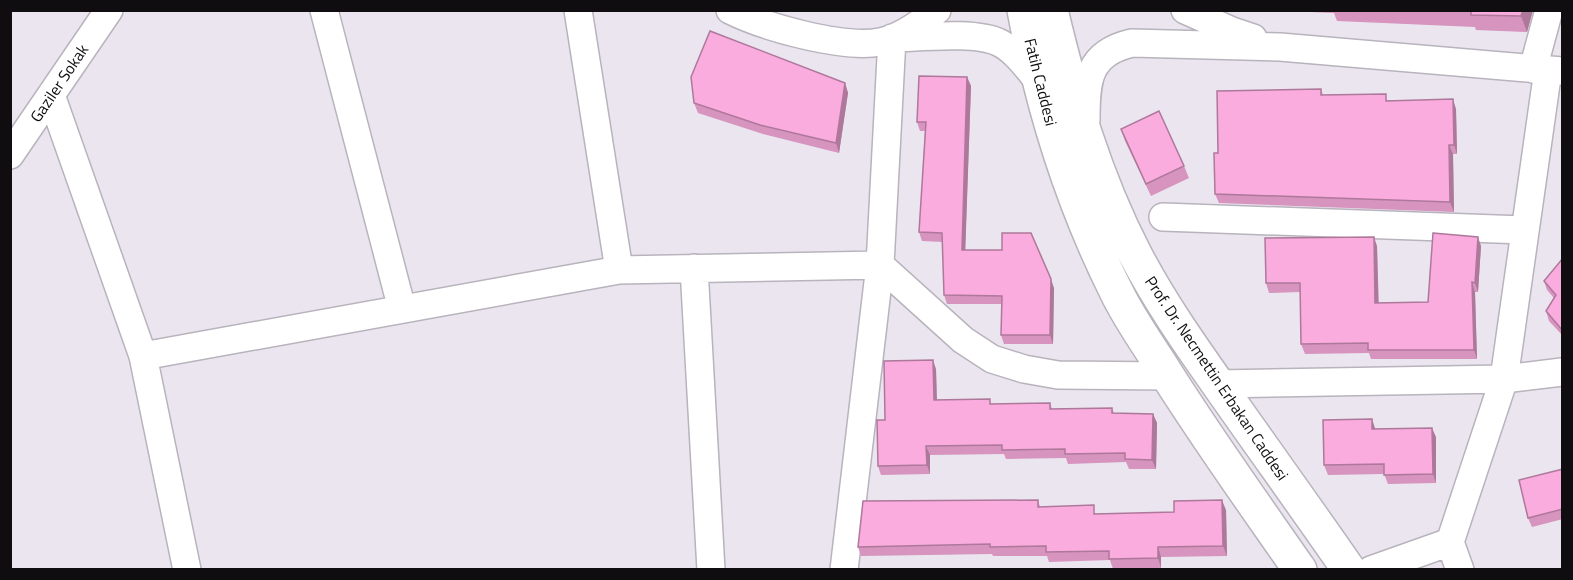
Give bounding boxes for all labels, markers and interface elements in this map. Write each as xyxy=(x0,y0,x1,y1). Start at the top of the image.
street label: Fatih Caddesi xyxy=(1018,36,1064,128)
street label: Gaziler Sokak xyxy=(24,39,94,127)
street label: Prof. Dr. Necmettin Erbakan Caddesi xyxy=(1139,271,1295,485)

